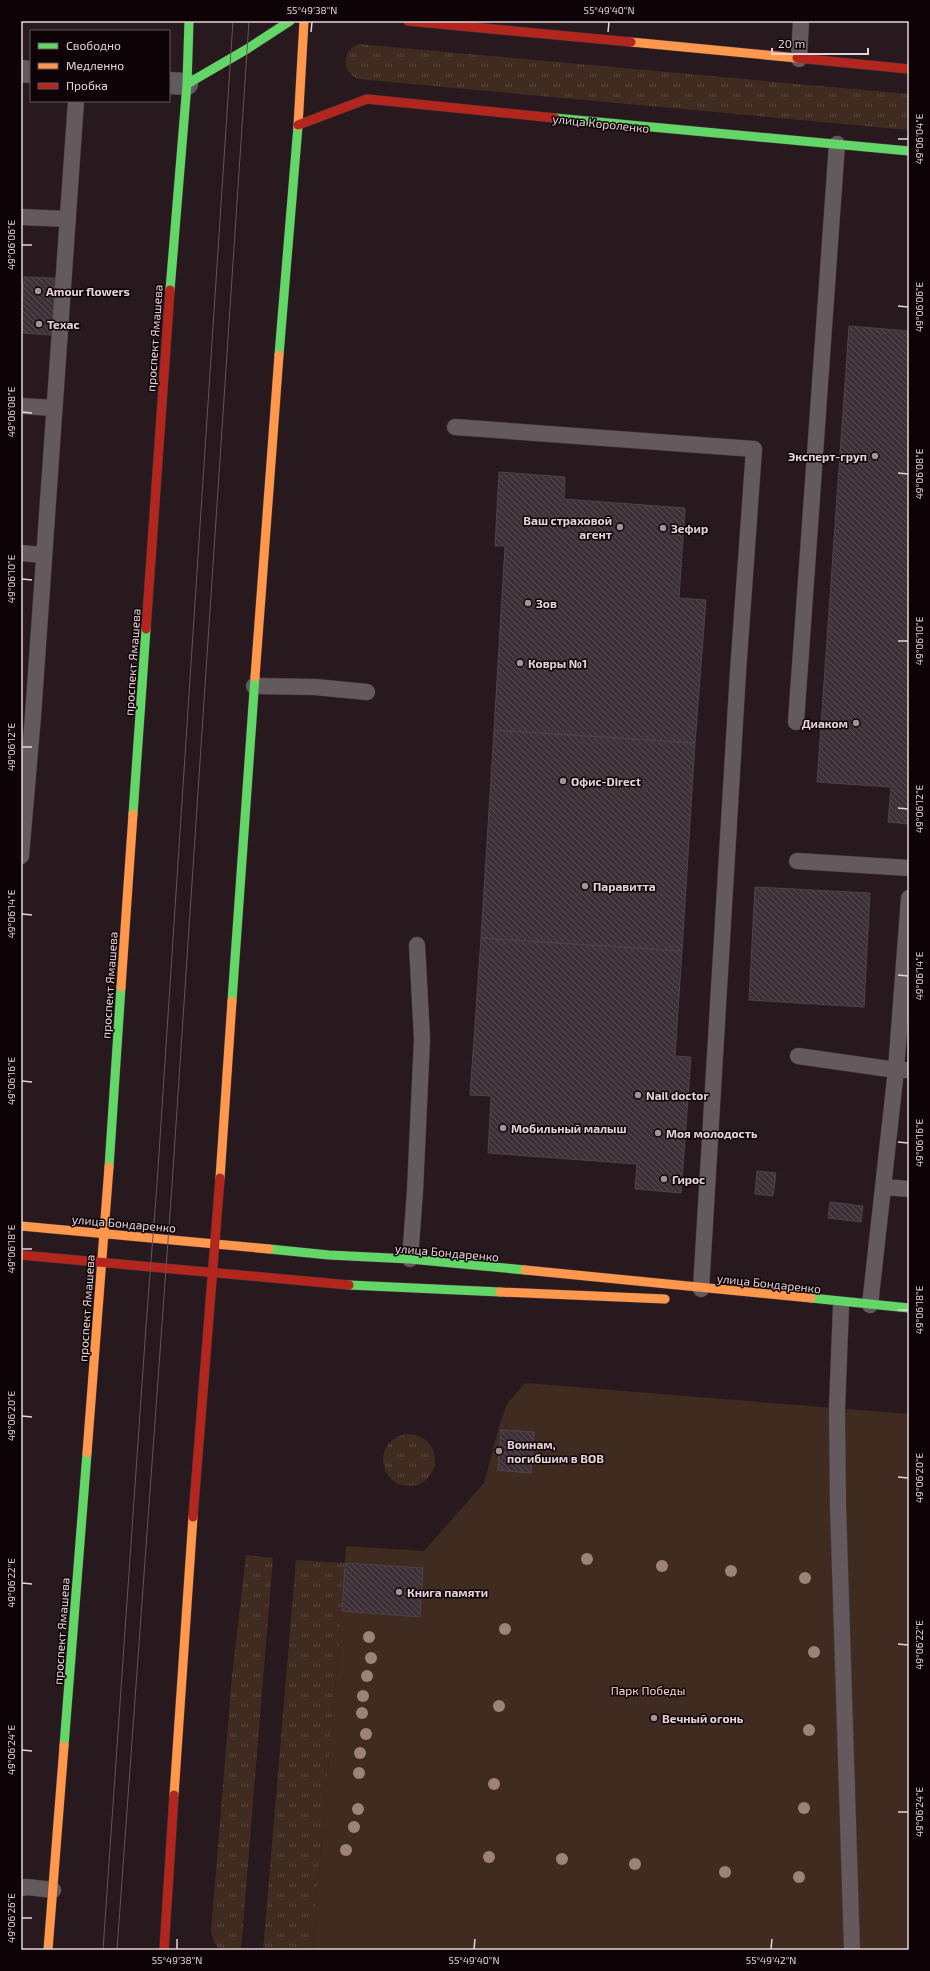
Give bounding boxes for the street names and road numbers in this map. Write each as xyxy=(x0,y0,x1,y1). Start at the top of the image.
street label: улица Короленко xyxy=(552,111,650,136)
street label: проспект Ямашева xyxy=(143,284,165,392)
street label: проспект Ямашева xyxy=(121,608,143,716)
street label: проспект Ямашева xyxy=(98,931,120,1039)
street label: улица Бондаренко xyxy=(71,1211,177,1236)
street label: улица Бондаренко xyxy=(394,1240,500,1265)
street label: проспект Ямашева xyxy=(75,1254,97,1362)
street label: улица Бондаренко xyxy=(716,1271,822,1296)
street label: проспект Ямашева xyxy=(50,1577,72,1685)

